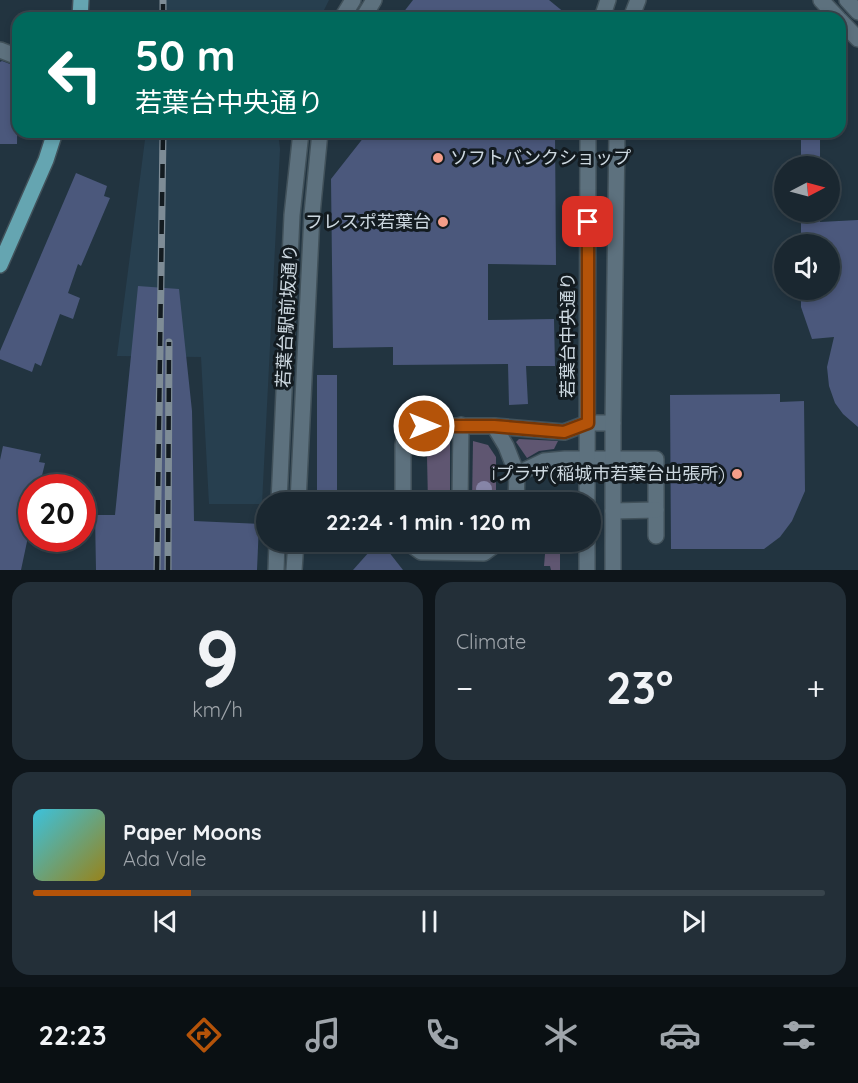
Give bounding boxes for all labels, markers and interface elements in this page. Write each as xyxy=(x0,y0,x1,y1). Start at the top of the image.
text: 50 m xyxy=(135,29,235,82)
icon: left xyxy=(36,36,114,114)
text: 若葉台中央通り xyxy=(135,85,324,119)
place label: ソフトバンクショップ xyxy=(450,146,631,169)
marker: ソフトバンクショップ xyxy=(431,151,445,165)
north arrow xyxy=(774,156,840,222)
map controls xyxy=(774,156,840,300)
pin xyxy=(562,196,613,247)
icon: arrive xyxy=(571,205,604,238)
place label: フレスポ若葉台 xyxy=(305,210,431,233)
marker: フレスポ若葉台 xyxy=(436,215,450,229)
button: sound xyxy=(774,234,840,300)
street label: 若葉台駅前坂通り xyxy=(271,243,302,388)
street label: 若葉台中央通り xyxy=(556,272,579,398)
position arrow xyxy=(392,394,456,458)
place label: iプラザ(稲城市若葉台出張所) xyxy=(492,462,725,485)
marker: iプラザ(稲城市若葉台出張所) xyxy=(730,467,744,481)
speed limit sign: 20 xyxy=(18,474,96,552)
text: 22:24 · 1 min · 120 m xyxy=(326,508,531,536)
text: 9 xyxy=(195,609,240,707)
text: Climate xyxy=(456,629,526,654)
text: 23° xyxy=(606,659,674,715)
text: − xyxy=(456,667,473,708)
text: + xyxy=(806,667,825,708)
text: km/h xyxy=(192,697,243,722)
text: Paper Moons xyxy=(123,818,262,846)
text: Ada Vale xyxy=(123,846,207,871)
icon: previous xyxy=(149,905,182,938)
icon: pause xyxy=(413,905,446,938)
icon: next xyxy=(677,905,710,938)
icon: directions xyxy=(183,1014,225,1056)
icon: music xyxy=(302,1014,344,1056)
icon: phone xyxy=(421,1014,463,1056)
icon: climate xyxy=(540,1014,582,1056)
icon: car xyxy=(659,1014,701,1056)
icon: filters xyxy=(778,1014,820,1056)
text: 22:23 xyxy=(38,1018,106,1052)

